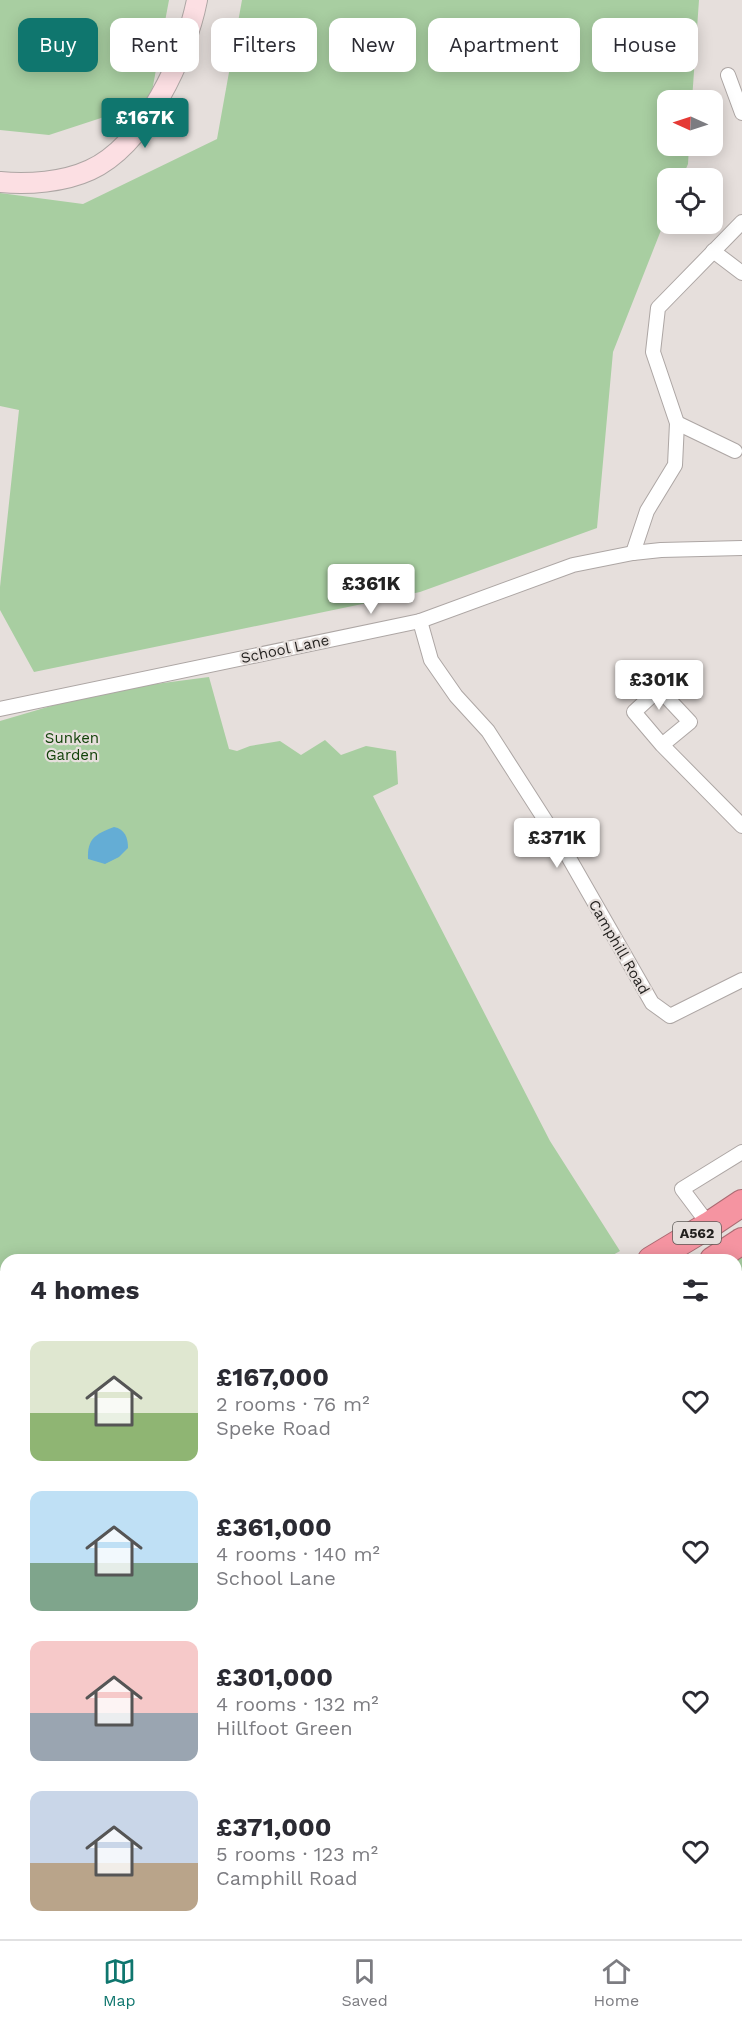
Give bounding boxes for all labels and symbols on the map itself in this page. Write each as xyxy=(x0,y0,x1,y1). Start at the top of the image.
north arrow xyxy=(657,90,723,156)
pin: £167K xyxy=(103,98,187,149)
pin: £361K xyxy=(329,564,413,615)
street label: School Lane xyxy=(239,631,331,667)
pin: £301K xyxy=(617,660,701,711)
park label: Sunken Garden xyxy=(45,729,99,764)
pin: £371K xyxy=(515,818,599,869)
street label: Camphill Road xyxy=(585,897,653,997)
road number: A562 xyxy=(673,1222,721,1244)

